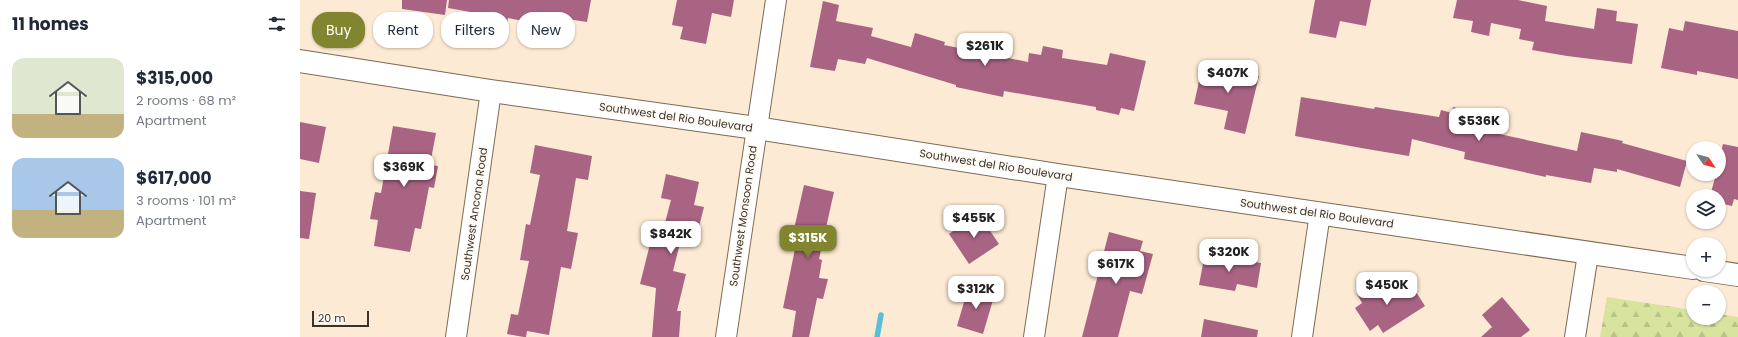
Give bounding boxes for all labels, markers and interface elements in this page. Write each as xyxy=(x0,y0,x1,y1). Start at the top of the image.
text: 11 homes xyxy=(12,12,89,36)
chip: Buy xyxy=(312,12,365,48)
chip: Rent xyxy=(373,12,433,48)
chip: Filters xyxy=(441,12,509,48)
chip: New xyxy=(517,12,575,48)
icon: filters xyxy=(266,13,288,35)
pin: $261K xyxy=(957,33,1013,67)
text: $261K xyxy=(966,36,1004,55)
pin: $407K xyxy=(1200,60,1256,94)
text: $407K xyxy=(1207,63,1249,82)
text: $315,000 xyxy=(136,66,213,90)
icon: home xyxy=(44,74,92,122)
text: 2 rooms · 68 m² xyxy=(136,91,236,110)
street label: Southwest del Rio Boulevard xyxy=(598,98,754,136)
pin: $536K xyxy=(1451,108,1507,142)
text: Apartment xyxy=(136,111,206,130)
text: $536K xyxy=(1458,111,1500,130)
north arrow xyxy=(1686,141,1726,181)
map controls xyxy=(1686,141,1726,325)
street label: Southwest Monsoon Road xyxy=(725,145,761,287)
street label: Southwest del Rio Boulevard xyxy=(918,145,1074,185)
street label: Southwest Ancona Road xyxy=(457,146,491,282)
pin: $369K xyxy=(376,154,432,188)
text: $369K xyxy=(383,157,425,176)
text: $617,000 xyxy=(136,166,212,190)
icon: home xyxy=(44,174,92,222)
button: layers xyxy=(1686,189,1726,229)
text: 3 rooms · 101 m² xyxy=(136,191,236,210)
street label: Southwest del Rio Boulevard xyxy=(1239,194,1395,232)
pin: $455K xyxy=(946,205,1002,239)
text: $455K xyxy=(952,208,996,227)
text: Apartment xyxy=(136,211,206,230)
pin: $842K xyxy=(643,221,699,255)
text: $842K xyxy=(650,224,692,243)
pin: $315K xyxy=(780,225,836,259)
text: $315K xyxy=(789,228,827,247)
button: + xyxy=(1686,237,1726,277)
pin: $320K xyxy=(1201,239,1257,273)
text: $320K xyxy=(1208,242,1250,261)
pin: $617K xyxy=(1088,251,1144,285)
text: $617K xyxy=(1097,254,1135,273)
pin: $450K xyxy=(1359,272,1415,306)
text: $450K xyxy=(1365,275,1409,294)
pin: $312K xyxy=(948,276,1004,310)
text: $312K xyxy=(957,279,995,298)
button: − xyxy=(1686,285,1726,325)
scale bar xyxy=(312,309,369,328)
text: 20 m xyxy=(318,310,346,326)

